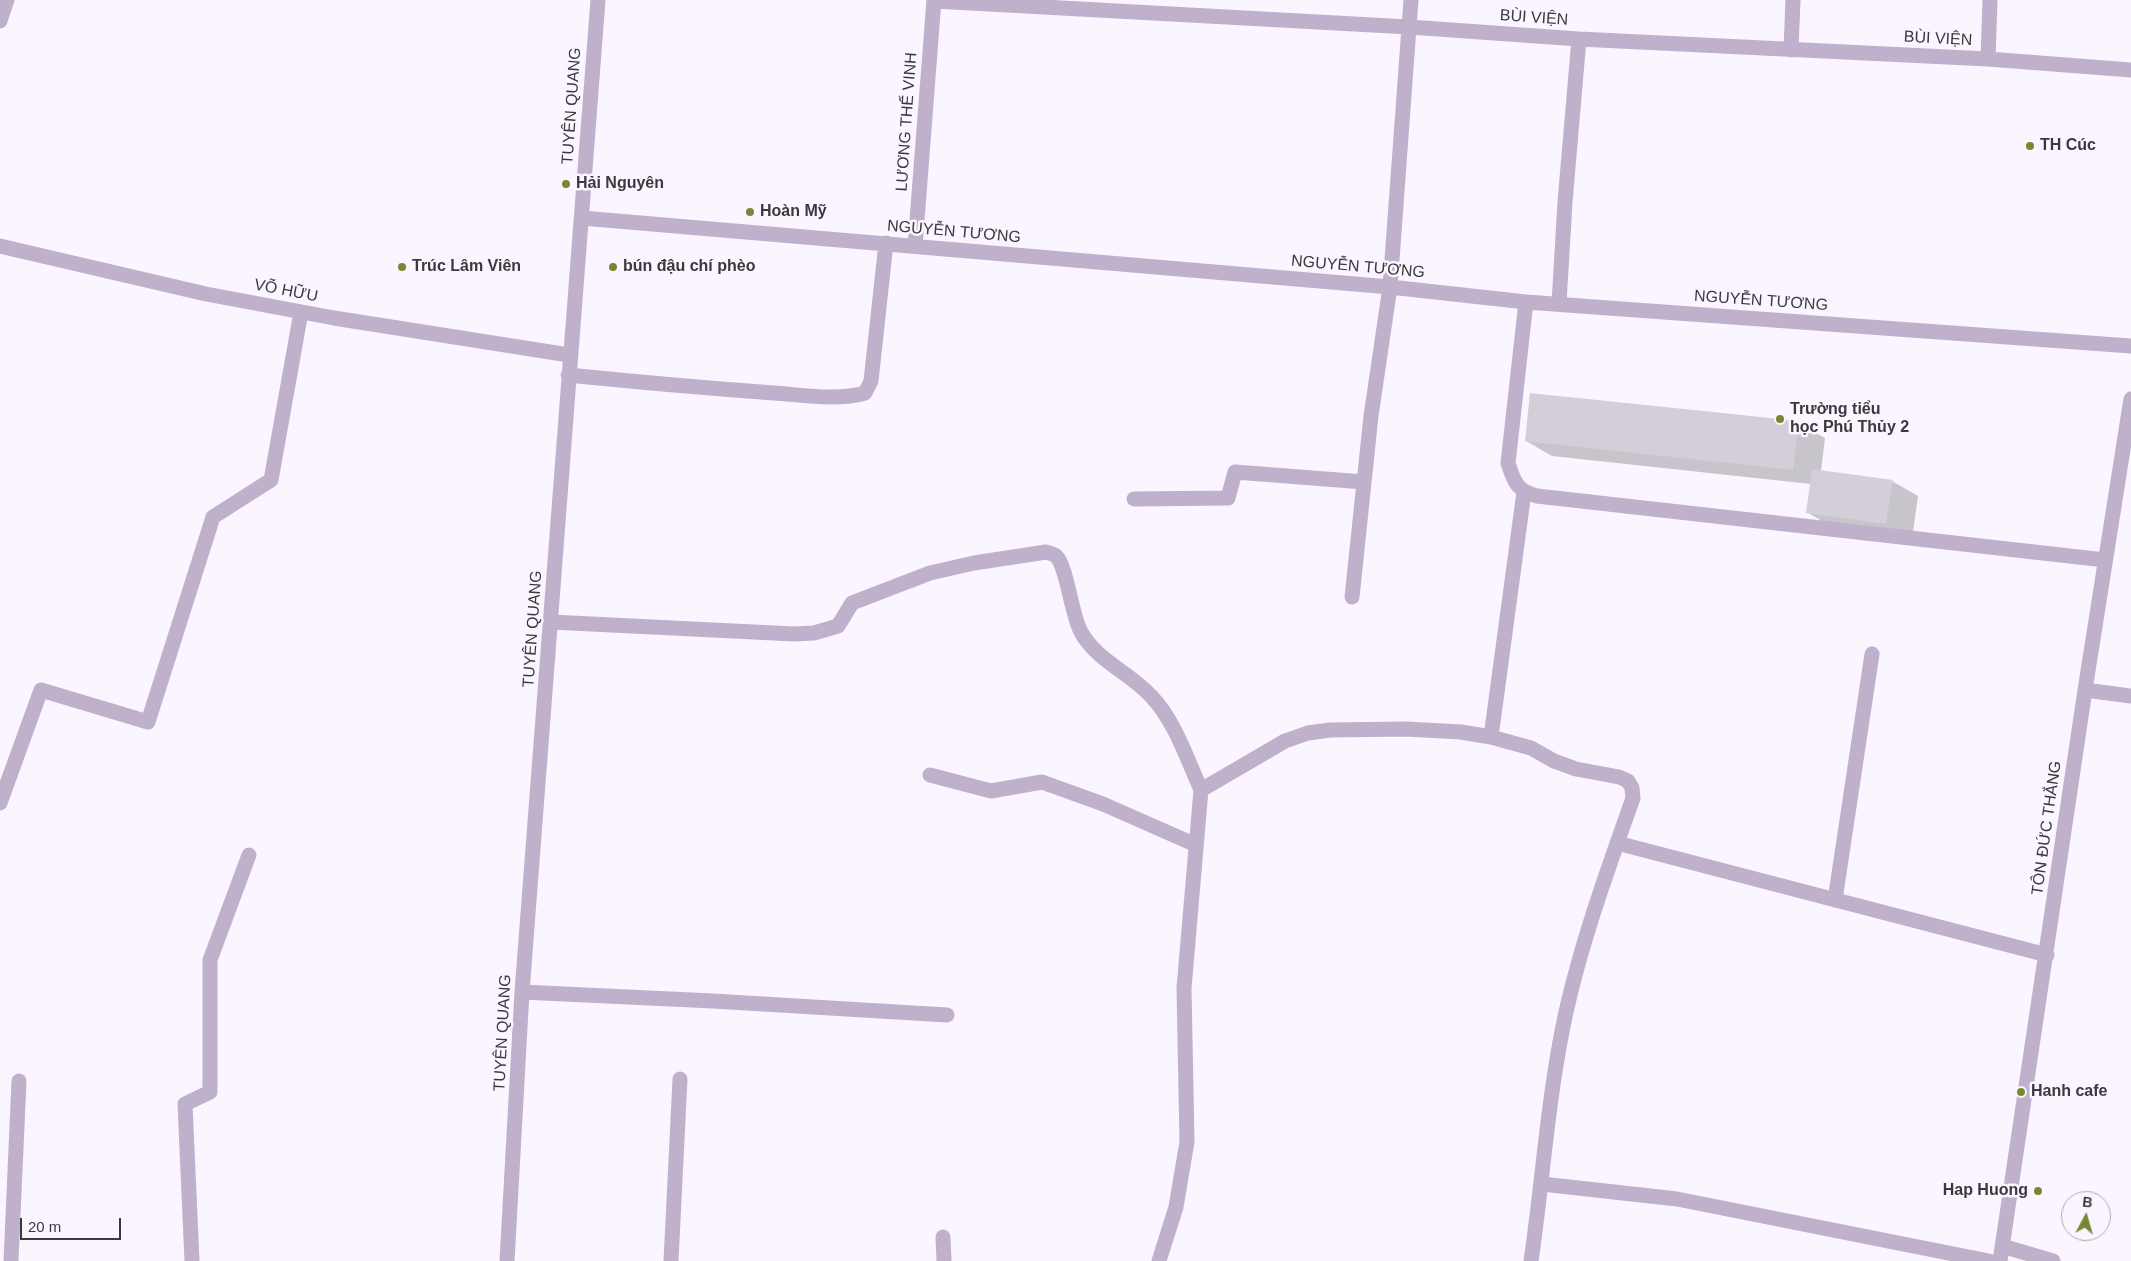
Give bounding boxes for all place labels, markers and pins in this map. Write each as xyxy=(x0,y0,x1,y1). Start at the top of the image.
place label: TH Cúc xyxy=(2040,136,2096,156)
marker: TH Cúc xyxy=(2024,140,2036,152)
place label: Hải Nguyên xyxy=(576,174,664,194)
marker: Hải Nguyên xyxy=(560,178,572,190)
place label: Hoàn Mỹ xyxy=(760,202,827,222)
marker: Hoàn Mỹ xyxy=(744,206,756,218)
place label: Trúc Lâm Viên xyxy=(412,257,521,277)
place label: bún đậu chí phèo xyxy=(623,257,755,277)
marker: Trúc Lâm Viên xyxy=(396,261,408,273)
marker: bún đậu chí phèo xyxy=(607,261,619,273)
place label: Trường tiểu học Phú Thủy 2 xyxy=(1790,400,1909,438)
marker: Trường tiểu học Phú Thủy 2 xyxy=(1774,413,1786,425)
place label: Hanh cafe xyxy=(2031,1082,2107,1102)
marker: Hanh cafe xyxy=(2015,1086,2027,1098)
place label: Hap Huong xyxy=(1943,1181,2028,1201)
marker: Hap Huong xyxy=(2032,1185,2044,1197)

